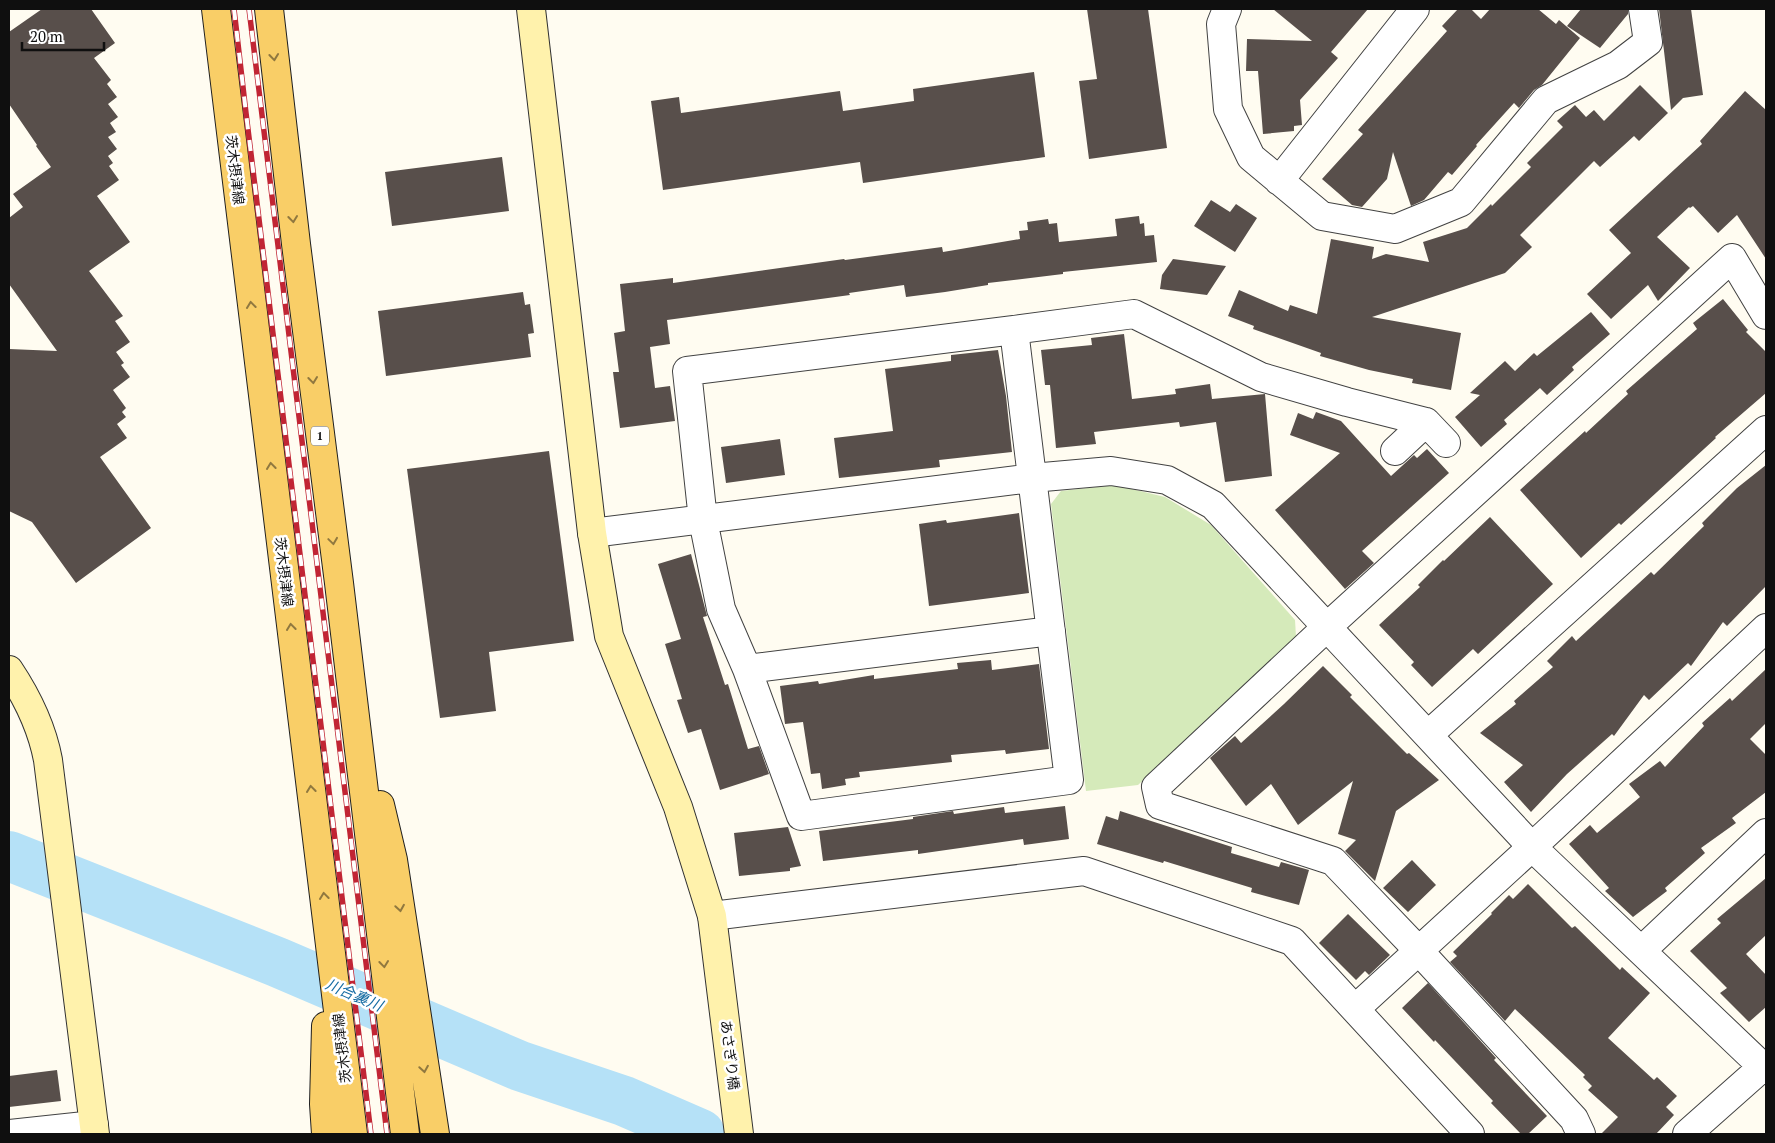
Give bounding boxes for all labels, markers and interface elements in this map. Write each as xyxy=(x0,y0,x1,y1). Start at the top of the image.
scale bar xyxy=(22,20,105,52)
text: 20 m xyxy=(30,26,63,46)
one-way arrow xyxy=(268,54,279,62)
street label: 茨木摂津線 xyxy=(222,134,249,206)
one-way arrow xyxy=(287,215,298,223)
one-way arrow xyxy=(247,300,257,309)
one-way arrow xyxy=(307,376,318,384)
road number: 1 xyxy=(311,426,329,446)
one-way arrow xyxy=(266,462,277,470)
street label: 茨木摂津線 xyxy=(271,536,298,608)
one-way arrow xyxy=(327,537,338,545)
one-way arrow xyxy=(286,623,297,631)
one-way arrow xyxy=(306,784,317,792)
one-way arrow xyxy=(319,891,330,899)
one-way arrow xyxy=(395,904,405,913)
one-way arrow xyxy=(378,961,389,969)
water label: 川合裏川 xyxy=(323,973,388,1016)
street label: 茨木摂津線 xyxy=(328,1012,355,1084)
street label: あさぎり橋 xyxy=(717,1019,744,1091)
one-way arrow xyxy=(419,1065,429,1073)

